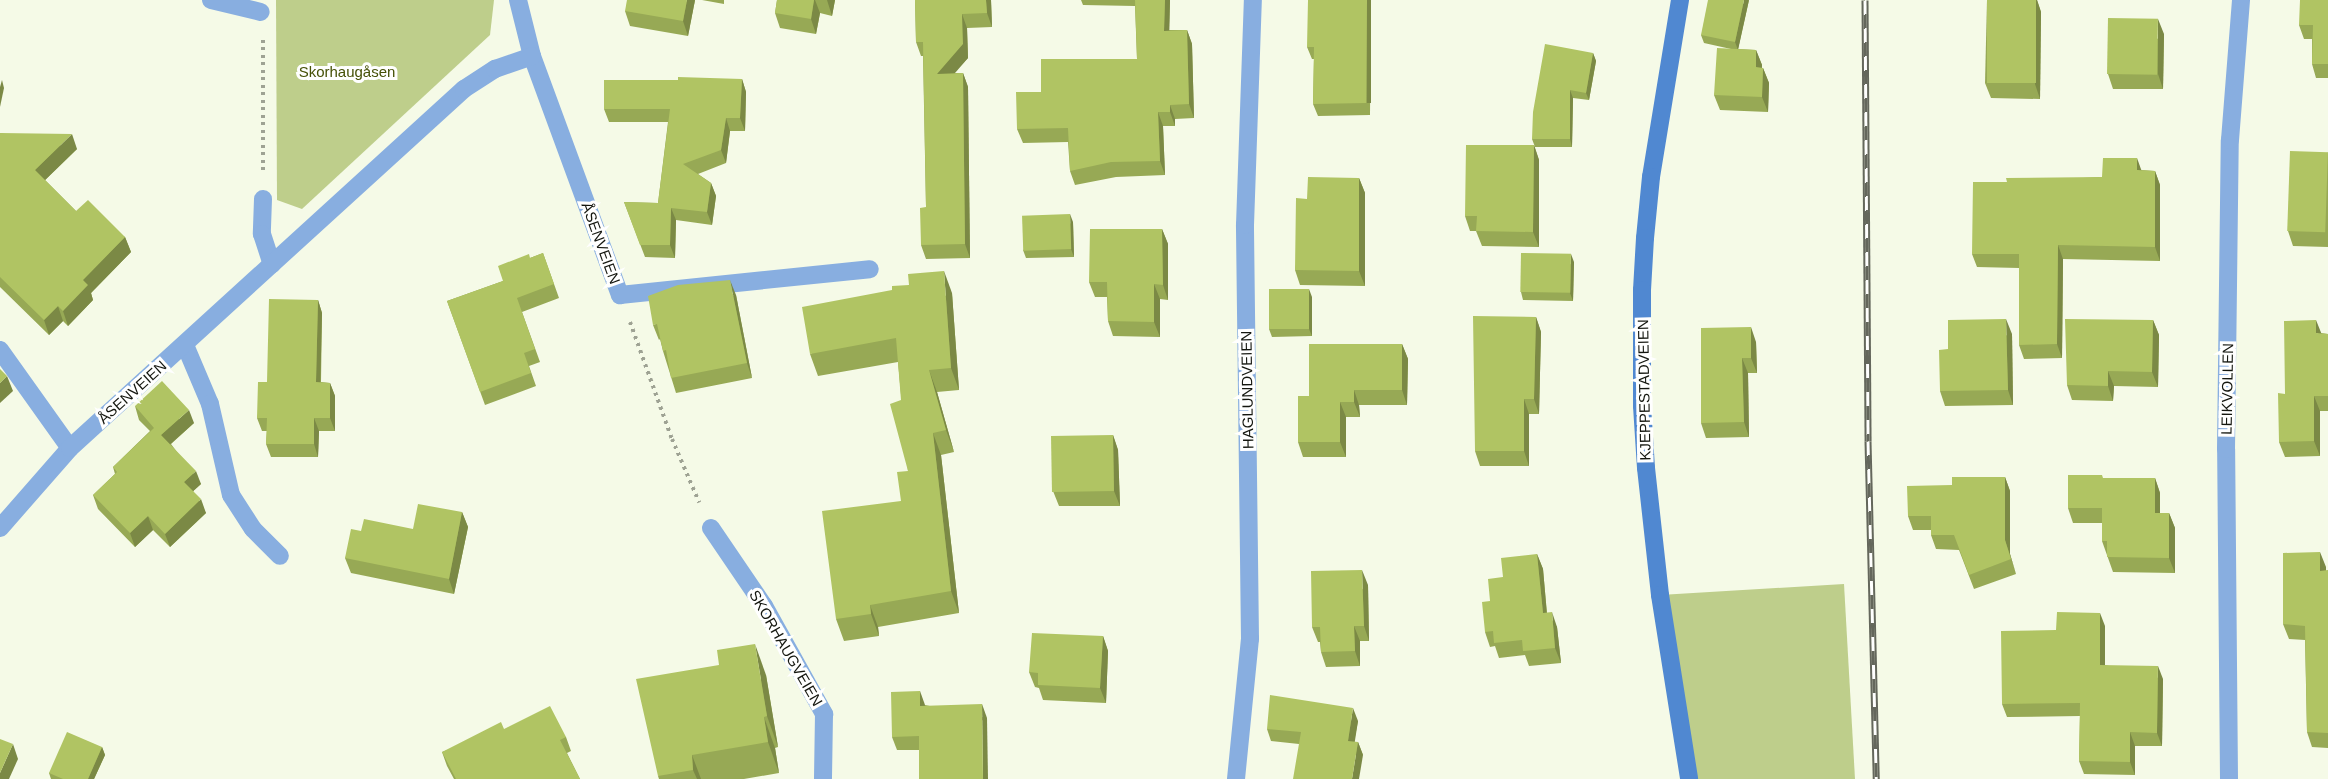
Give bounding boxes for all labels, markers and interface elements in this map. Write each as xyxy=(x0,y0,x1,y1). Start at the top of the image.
park label: Skorhaugåsen xyxy=(299,63,395,81)
street label: ÅSENVEIEN xyxy=(578,200,624,286)
street label: KJEPPESTADVEIEN xyxy=(1634,319,1654,461)
street label: HAGLUNDVEIEN xyxy=(1237,331,1257,449)
street label: LEIKVOLLEN xyxy=(2217,343,2237,435)
street label: ÅSENVEIEN xyxy=(94,357,170,427)
street label: SKORHAUGVEIEN xyxy=(745,587,827,709)

